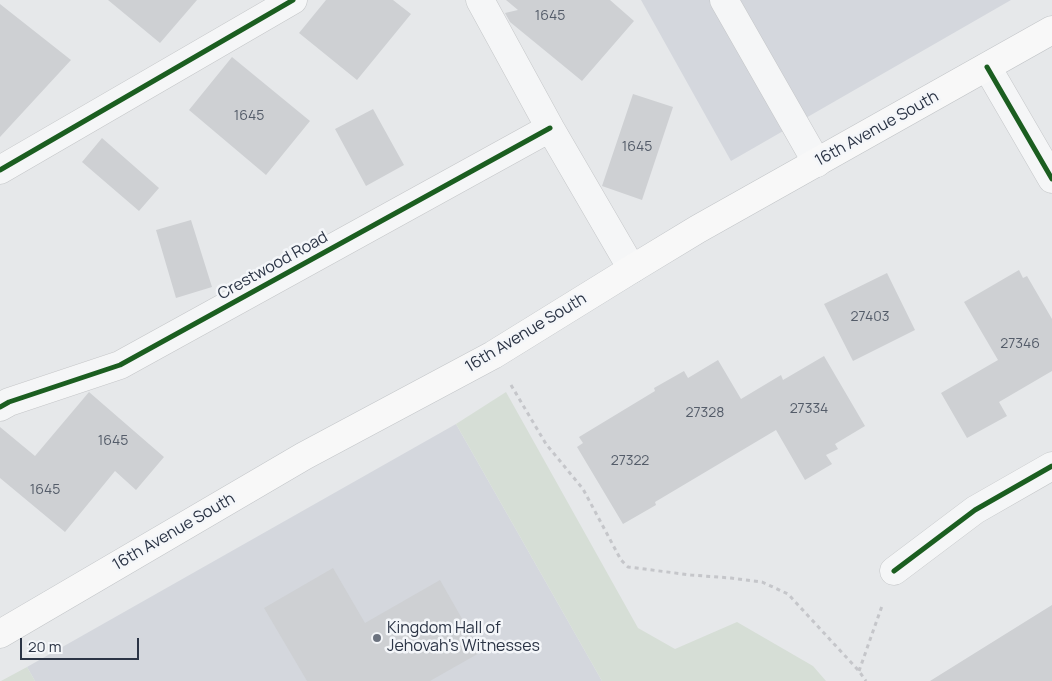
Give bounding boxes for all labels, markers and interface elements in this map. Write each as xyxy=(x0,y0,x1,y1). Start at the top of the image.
house number: 1645 xyxy=(535,8,565,24)
street label: 16th Avenue South xyxy=(812,87,942,171)
house number: 1645 xyxy=(234,108,264,124)
house number: 1645 xyxy=(622,139,652,155)
street label: Crestwood Road xyxy=(215,228,331,304)
street label: 16th Avenue South xyxy=(462,289,590,377)
house number: 27403 xyxy=(851,309,889,325)
house number: 27346 xyxy=(1000,336,1040,352)
house number: 27334 xyxy=(790,401,828,417)
house number: 27328 xyxy=(686,405,724,421)
house number: 1645 xyxy=(98,433,128,449)
house number: 27322 xyxy=(611,453,649,469)
house number: 1645 xyxy=(30,482,60,498)
street label: 16th Avenue South xyxy=(109,489,239,575)
place label: Kingdom Hall of Jehovah's Witnesses xyxy=(387,619,540,657)
scale bar xyxy=(22,628,141,660)
marker: Kingdom Hall of Jehovah's Witnesses xyxy=(371,632,383,644)
text: 20 m xyxy=(28,636,61,657)

